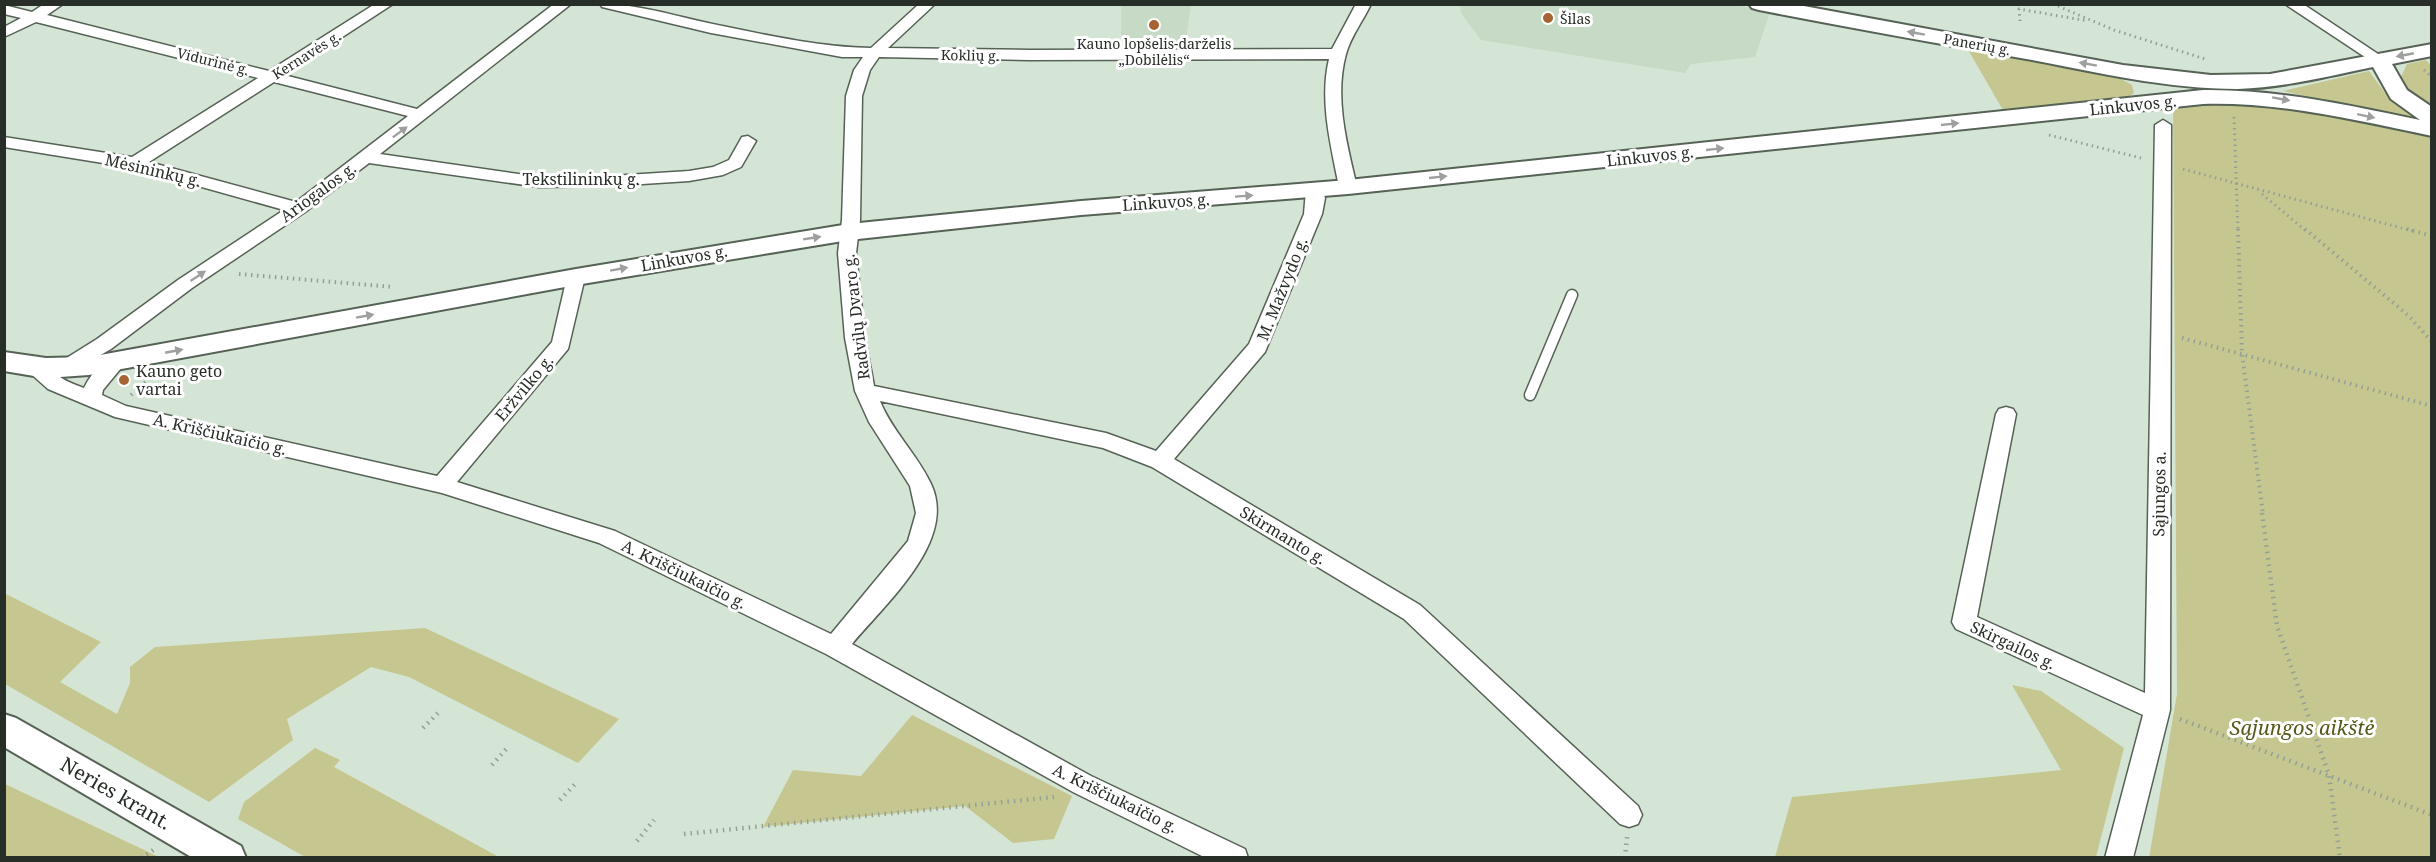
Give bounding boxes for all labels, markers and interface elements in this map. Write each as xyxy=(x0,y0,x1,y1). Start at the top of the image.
place label: Šilas xyxy=(1560,9,1591,28)
marker: Šilas xyxy=(1541,11,1555,25)
marker: Kauno lopšelis-darželis „Dobilėlis“ xyxy=(1147,18,1161,32)
street label: Kernavės g. xyxy=(268,27,344,83)
one-way arrow xyxy=(1906,28,1925,37)
street label: Panerių g. xyxy=(1942,29,2012,59)
place label: Kauno lopšelis-darželis „Dobilėlis“ xyxy=(1077,34,1231,69)
street label: Vidurinė g. xyxy=(175,43,251,79)
street label: Koklių g. xyxy=(941,45,999,65)
one-way arrow xyxy=(2396,51,2415,60)
one-way arrow xyxy=(2079,59,2098,68)
street label: Linkuvos g. xyxy=(2088,89,2178,121)
one-way arrow xyxy=(2271,95,2290,104)
one-way arrow xyxy=(2356,112,2375,121)
one-way arrow xyxy=(1941,119,1960,129)
one-way arrow xyxy=(392,126,407,138)
street label: Linkuvos g. xyxy=(1605,140,1695,172)
one-way arrow xyxy=(1706,144,1725,154)
street label: Mėsininkų g. xyxy=(103,148,203,192)
street label: Ariogalos g. xyxy=(276,157,360,227)
street label: Tekstilininkų g. xyxy=(522,168,640,190)
one-way arrow xyxy=(1428,173,1447,182)
street label: Linkuvos g. xyxy=(1122,188,1210,216)
one-way arrow xyxy=(1234,191,1253,201)
one-way arrow xyxy=(802,233,821,242)
street label: M. Mažvydo g. xyxy=(1251,234,1313,344)
street label: Linkuvos g. xyxy=(639,240,729,276)
street label: Radvilų Dvaro g. xyxy=(837,253,875,381)
one-way arrow xyxy=(610,265,629,274)
one-way arrow xyxy=(190,271,206,282)
one-way arrow xyxy=(356,311,375,320)
one-way arrow xyxy=(164,346,183,355)
street label: Eržvilko g. xyxy=(490,350,558,426)
place label: Kauno geto vartai xyxy=(136,360,222,400)
marker: Kauno geto vartai xyxy=(117,373,131,387)
street label: A. Kriščiukaičio g. xyxy=(151,408,289,460)
street label: Sąjungos a. xyxy=(2147,451,2171,537)
street label: Skirmanto g. xyxy=(1236,501,1330,569)
street label: A. Kriščiukaičio g. xyxy=(618,534,750,614)
street label: Skirgailos g. xyxy=(1967,616,2059,674)
park label: Sąjungos aikštė xyxy=(2230,714,2375,741)
street label: Neries krant. xyxy=(56,750,176,836)
street label: A. Kriščiukaičio g. xyxy=(1049,758,1181,838)

